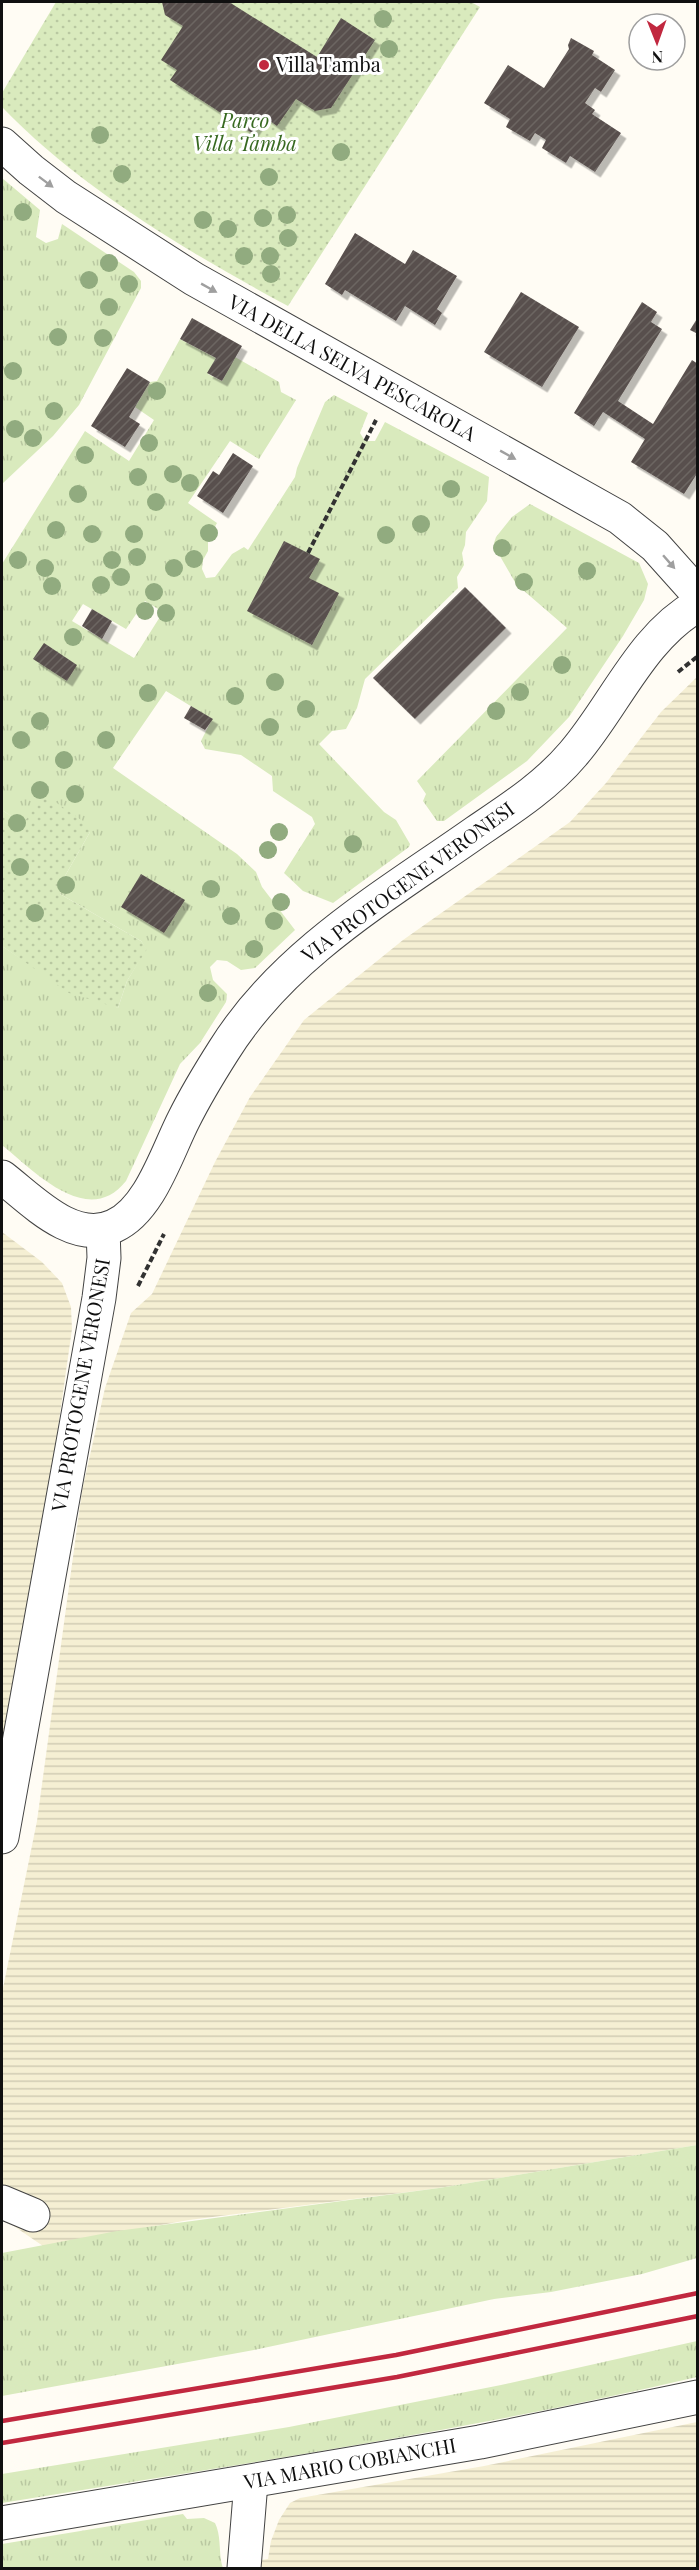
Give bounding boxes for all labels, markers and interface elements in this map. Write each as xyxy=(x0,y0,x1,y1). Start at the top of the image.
north arrow xyxy=(627,12,687,72)
text: N xyxy=(651,47,663,68)
place label: Villa Tamba xyxy=(275,50,381,77)
marker: Villa Tamba xyxy=(257,58,271,72)
park label: Parco Villa Tamba xyxy=(193,106,297,156)
one-way arrow xyxy=(38,175,54,188)
one-way arrow xyxy=(201,283,218,293)
street label: VIA DELLA SELVA PESCAROLA xyxy=(223,287,482,446)
one-way arrow xyxy=(500,450,517,460)
one-way arrow xyxy=(662,554,675,569)
street label: VIA PROTOGENE VERONESI xyxy=(294,794,519,968)
street label: VIA PROTOGENE VERONESI xyxy=(44,1256,115,1515)
street label: VIA MARIO COBIANCHI xyxy=(240,2431,458,2495)

